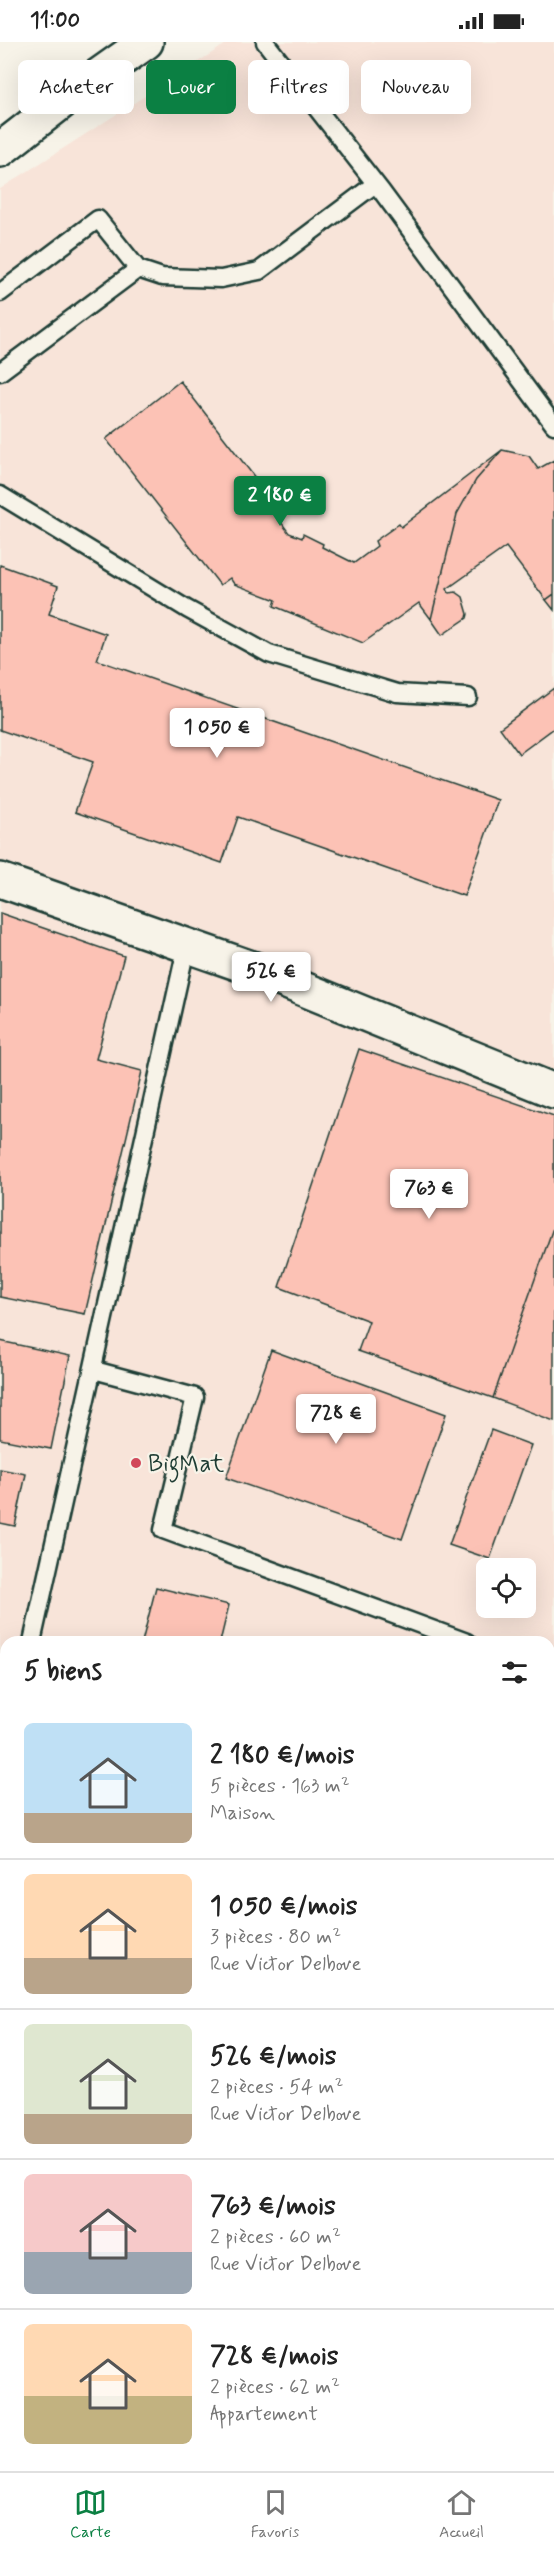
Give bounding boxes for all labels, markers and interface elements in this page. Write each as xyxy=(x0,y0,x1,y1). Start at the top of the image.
text: 11:00 xyxy=(30,7,80,35)
chip: Acheter xyxy=(18,60,134,114)
chip: Louer xyxy=(146,60,236,114)
chip: Filtres xyxy=(248,60,349,114)
chip: Nouveau xyxy=(361,60,471,114)
pin: 2 180 € xyxy=(225,476,335,527)
text: 2 180 € xyxy=(248,482,312,509)
pin: 1 050 € xyxy=(162,708,272,759)
text: 1 050 € xyxy=(184,714,250,741)
pin: 526 € xyxy=(229,952,313,1003)
text: 526 € xyxy=(246,958,296,985)
pin: 763 € xyxy=(387,1169,471,1220)
text: 763 € xyxy=(404,1175,454,1202)
pin: 728 € xyxy=(294,1394,378,1445)
text: 728 € xyxy=(310,1400,362,1427)
place label: BigMat xyxy=(148,1449,224,1483)
marker: BigMat xyxy=(129,1456,143,1470)
map controls xyxy=(476,1558,536,1618)
button: locate xyxy=(476,1558,536,1618)
text: 5 biens xyxy=(24,1655,102,1689)
icon: filters xyxy=(498,1656,531,1689)
text: 2 180 €/mois xyxy=(210,1739,354,1773)
icon: home xyxy=(72,1747,144,1819)
text: 5 pièces · 163 m² xyxy=(210,1773,350,1800)
text: Maison xyxy=(210,1800,275,1827)
text: 1 050 €/mois xyxy=(210,1890,357,1924)
icon: home xyxy=(72,1898,144,1970)
text: 3 pièces · 80 m² xyxy=(210,1924,341,1951)
text: Rue Victor Delbove xyxy=(210,1951,361,1978)
text: 526 €/mois xyxy=(210,2040,337,2074)
icon: home xyxy=(72,2048,144,2120)
text: 2 pièces · 54 m² xyxy=(210,2074,343,2101)
text: Rue Victor Delbove xyxy=(210,2101,361,2128)
text: 763 €/mois xyxy=(210,2190,336,2224)
icon: home xyxy=(72,2198,144,2270)
text: 2 pièces · 60 m² xyxy=(210,2224,341,2251)
text: Rue Victor Delbove xyxy=(210,2251,361,2278)
text: 728 €/mois xyxy=(210,2340,338,2374)
icon: home xyxy=(72,2348,144,2420)
text: 2 pièces · 62 m² xyxy=(210,2374,340,2401)
text: Appartement xyxy=(210,2401,318,2428)
tab: Carte xyxy=(70,2486,111,2543)
tab: Favoris xyxy=(251,2486,299,2543)
tab: Accueil xyxy=(439,2486,484,2543)

